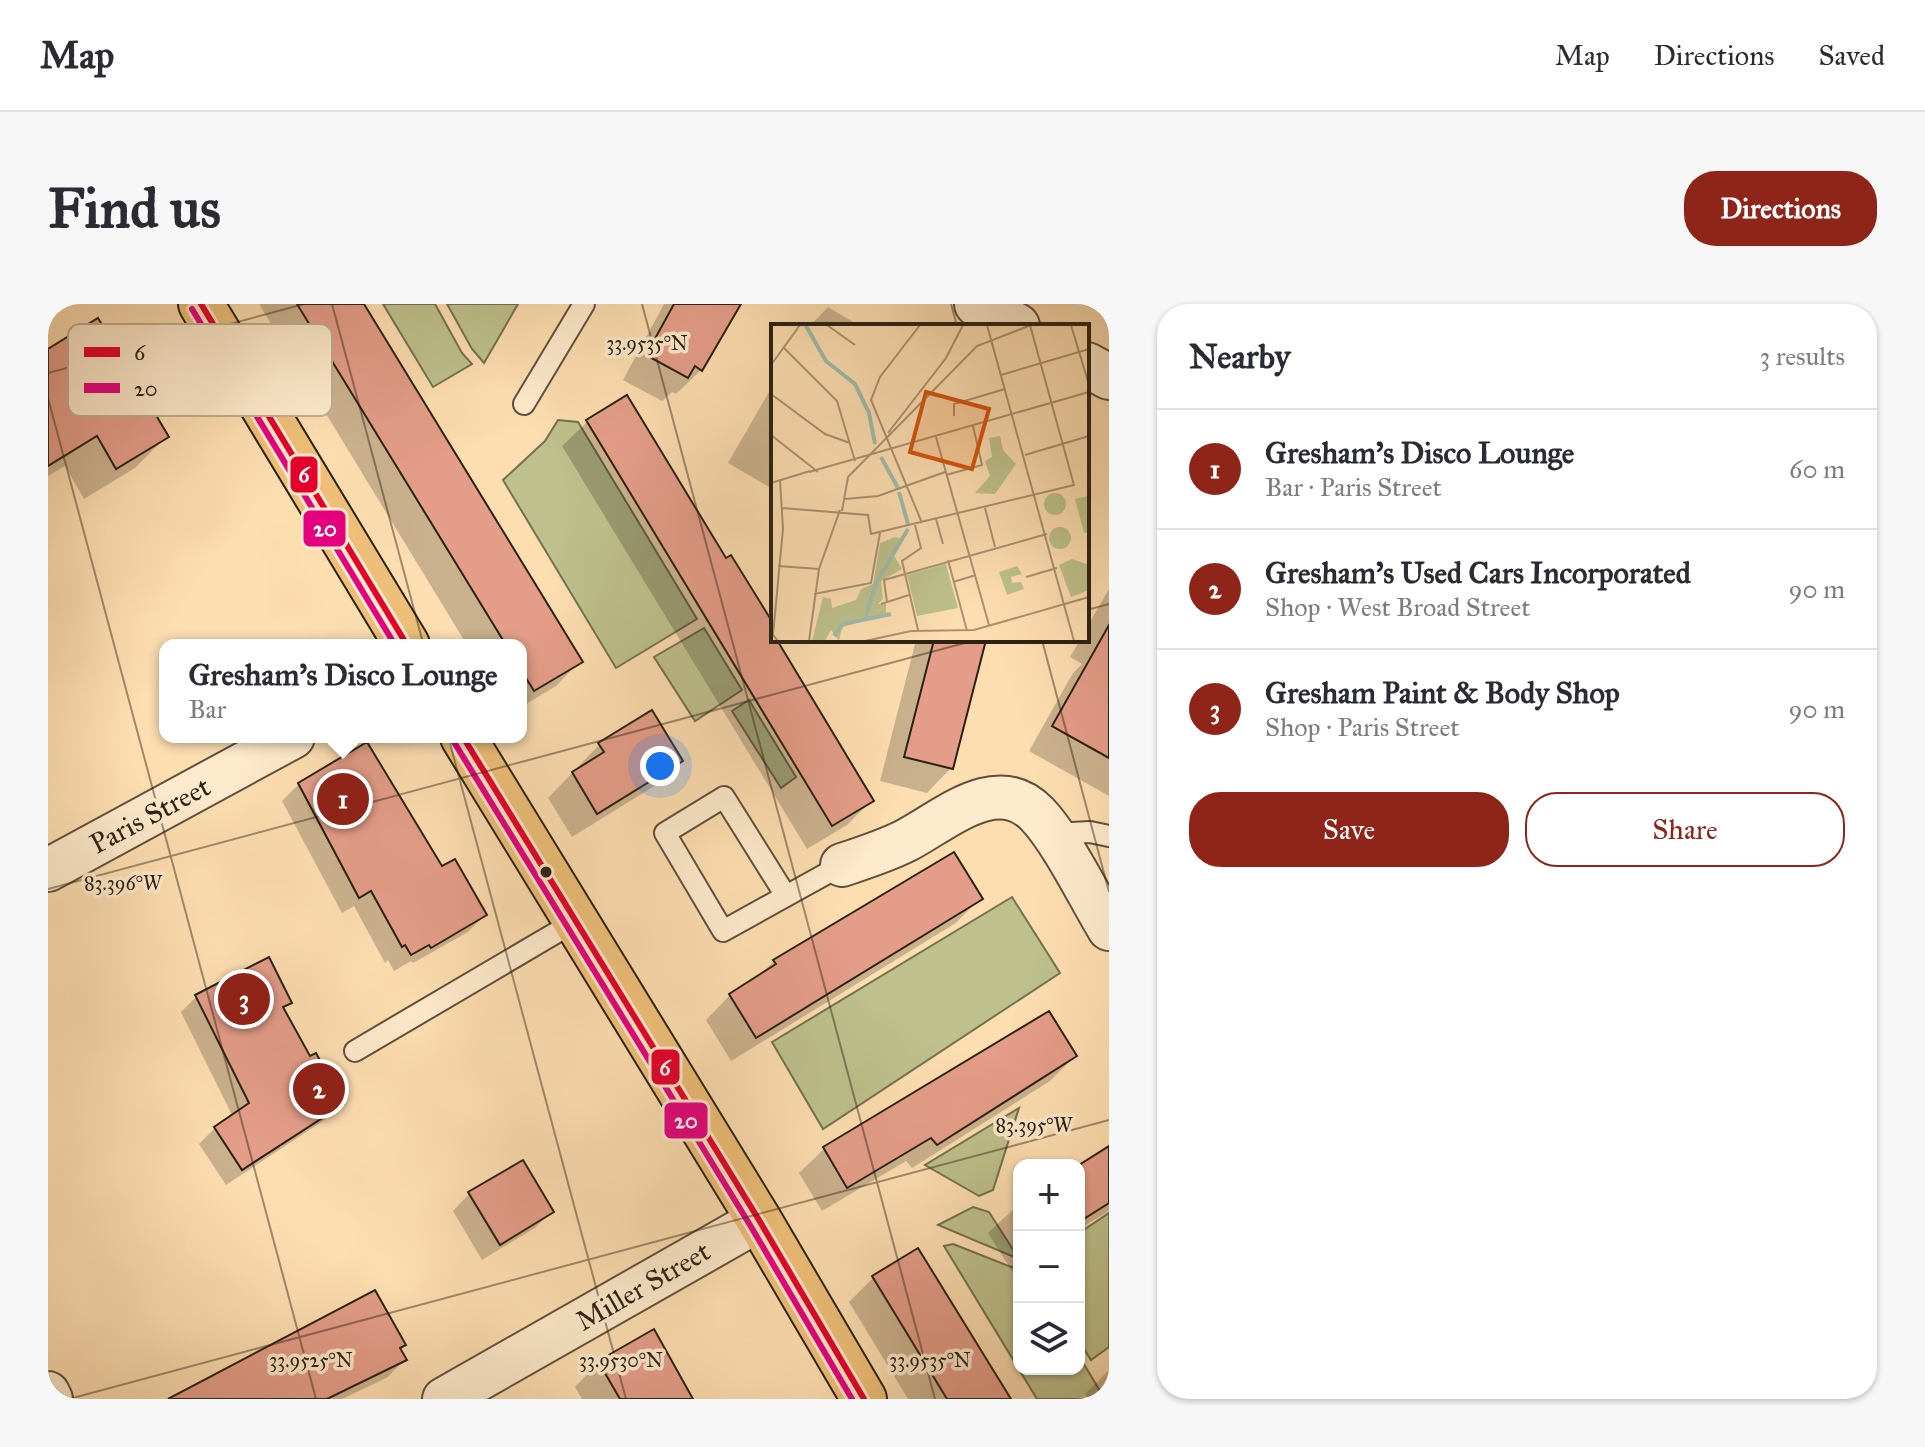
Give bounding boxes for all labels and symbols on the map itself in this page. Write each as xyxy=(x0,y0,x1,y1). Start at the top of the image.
legend xyxy=(68,324,332,416)
inset map xyxy=(771,324,1089,642)
text: 33.9535°N xyxy=(606,331,688,355)
text: 6 xyxy=(134,339,146,366)
text: 20 xyxy=(134,375,158,402)
line badge: 6 xyxy=(289,455,319,494)
text: 6 xyxy=(298,461,311,488)
line badge: 20 xyxy=(302,509,347,548)
text: 20 xyxy=(313,515,337,542)
your location xyxy=(640,746,680,786)
street label: Paris Street xyxy=(84,769,216,861)
pin: 1 xyxy=(317,769,369,829)
unlabelled marker xyxy=(538,864,554,880)
text: 83.396°W xyxy=(84,871,163,895)
pin: 3 xyxy=(218,969,270,1029)
line badge: 6 xyxy=(650,1048,681,1086)
text: 6 xyxy=(659,1054,672,1081)
pin: 2 xyxy=(293,1059,345,1119)
line badge: 20 xyxy=(663,1101,709,1140)
text: 20 xyxy=(674,1107,698,1134)
text: 83.395°W xyxy=(995,1113,1074,1137)
street label: Miller Street xyxy=(570,1233,716,1338)
text: 33.9525°N xyxy=(269,1348,353,1372)
text: 33.9530°N xyxy=(579,1348,663,1372)
text: 33.9535°N xyxy=(889,1348,971,1372)

